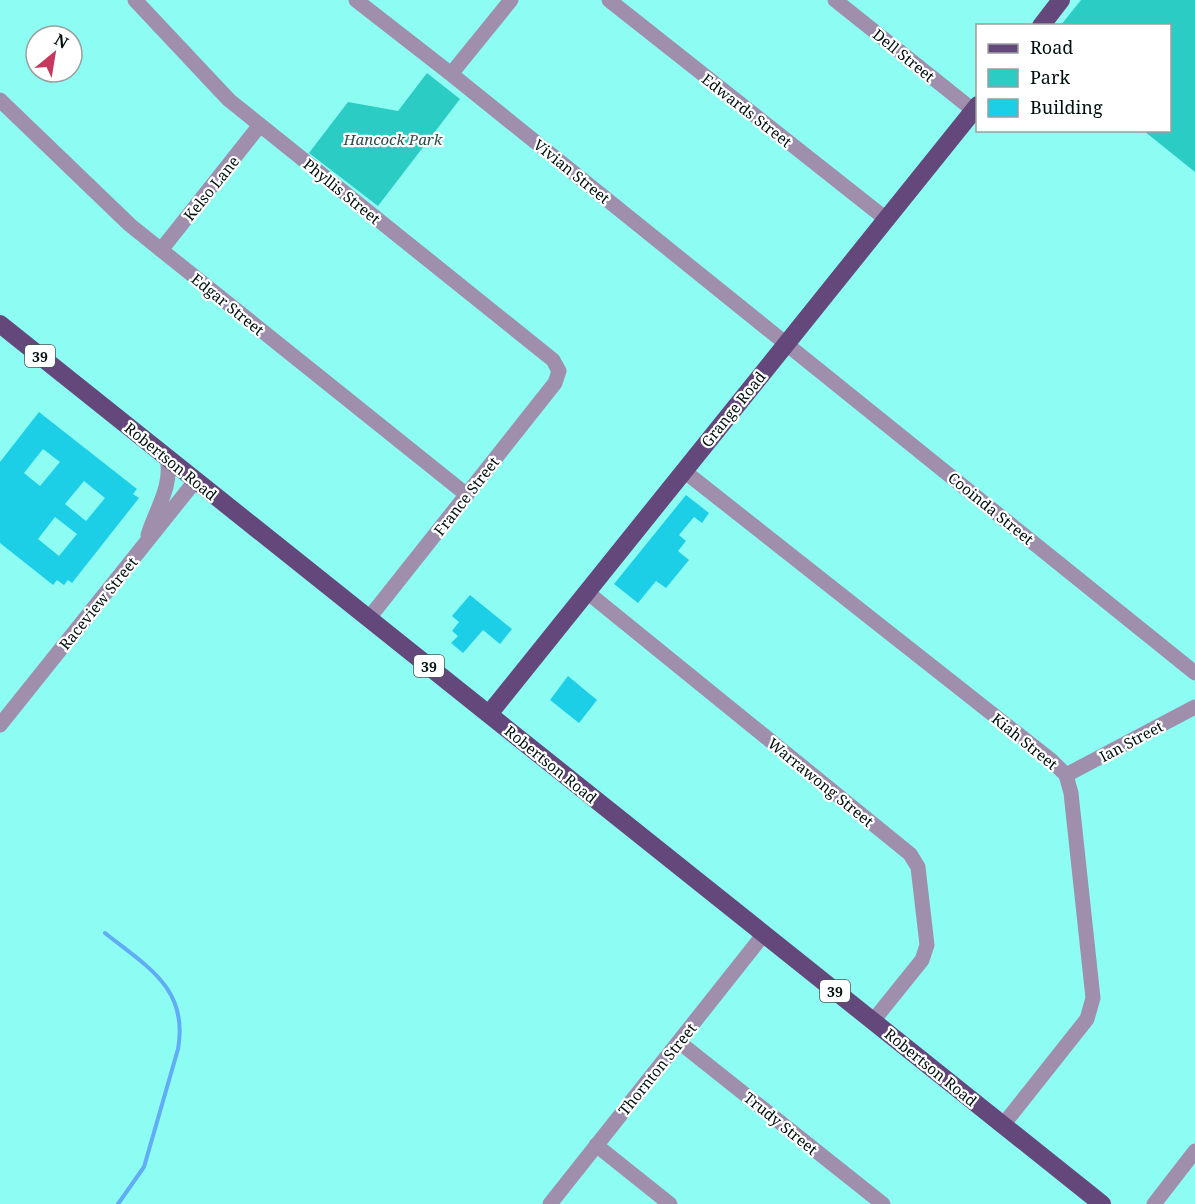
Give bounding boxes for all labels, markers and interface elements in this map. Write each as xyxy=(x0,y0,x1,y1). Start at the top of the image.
north arrow xyxy=(24,24,84,84)
street label: Dell Street xyxy=(869,24,939,86)
legend xyxy=(976,24,1171,132)
text: N xyxy=(51,28,73,54)
text: Road xyxy=(1030,35,1073,59)
text: Park xyxy=(1030,65,1070,89)
street label: Edwards Street xyxy=(698,69,796,151)
text: Building xyxy=(1030,95,1103,119)
park label: Hancock Park xyxy=(343,129,443,149)
street label: Vivian Street xyxy=(530,134,614,208)
street label: Kelso Lane xyxy=(179,152,243,224)
street label: Phyllis Street xyxy=(299,154,385,228)
street label: Edgar Street xyxy=(188,269,268,339)
road number: 39 xyxy=(25,345,55,367)
street label: Grange Road xyxy=(696,367,770,451)
street label: Robertson Road xyxy=(121,418,221,504)
street label: France Street xyxy=(429,452,503,540)
street label: Cooinda Street xyxy=(944,467,1038,549)
street label: Raceview Street xyxy=(54,552,142,654)
road number: 39 xyxy=(414,655,444,677)
street label: Kiah Street xyxy=(988,708,1062,774)
street label: Ian Street xyxy=(1096,716,1166,766)
street label: Robertson Road xyxy=(501,721,601,807)
street label: Warrawong Street xyxy=(764,733,878,831)
road number: 39 xyxy=(820,980,850,1002)
street label: Thornton Street xyxy=(614,1019,700,1119)
street label: Robertson Road xyxy=(881,1024,981,1110)
street label: Trudy Street xyxy=(740,1087,822,1159)

